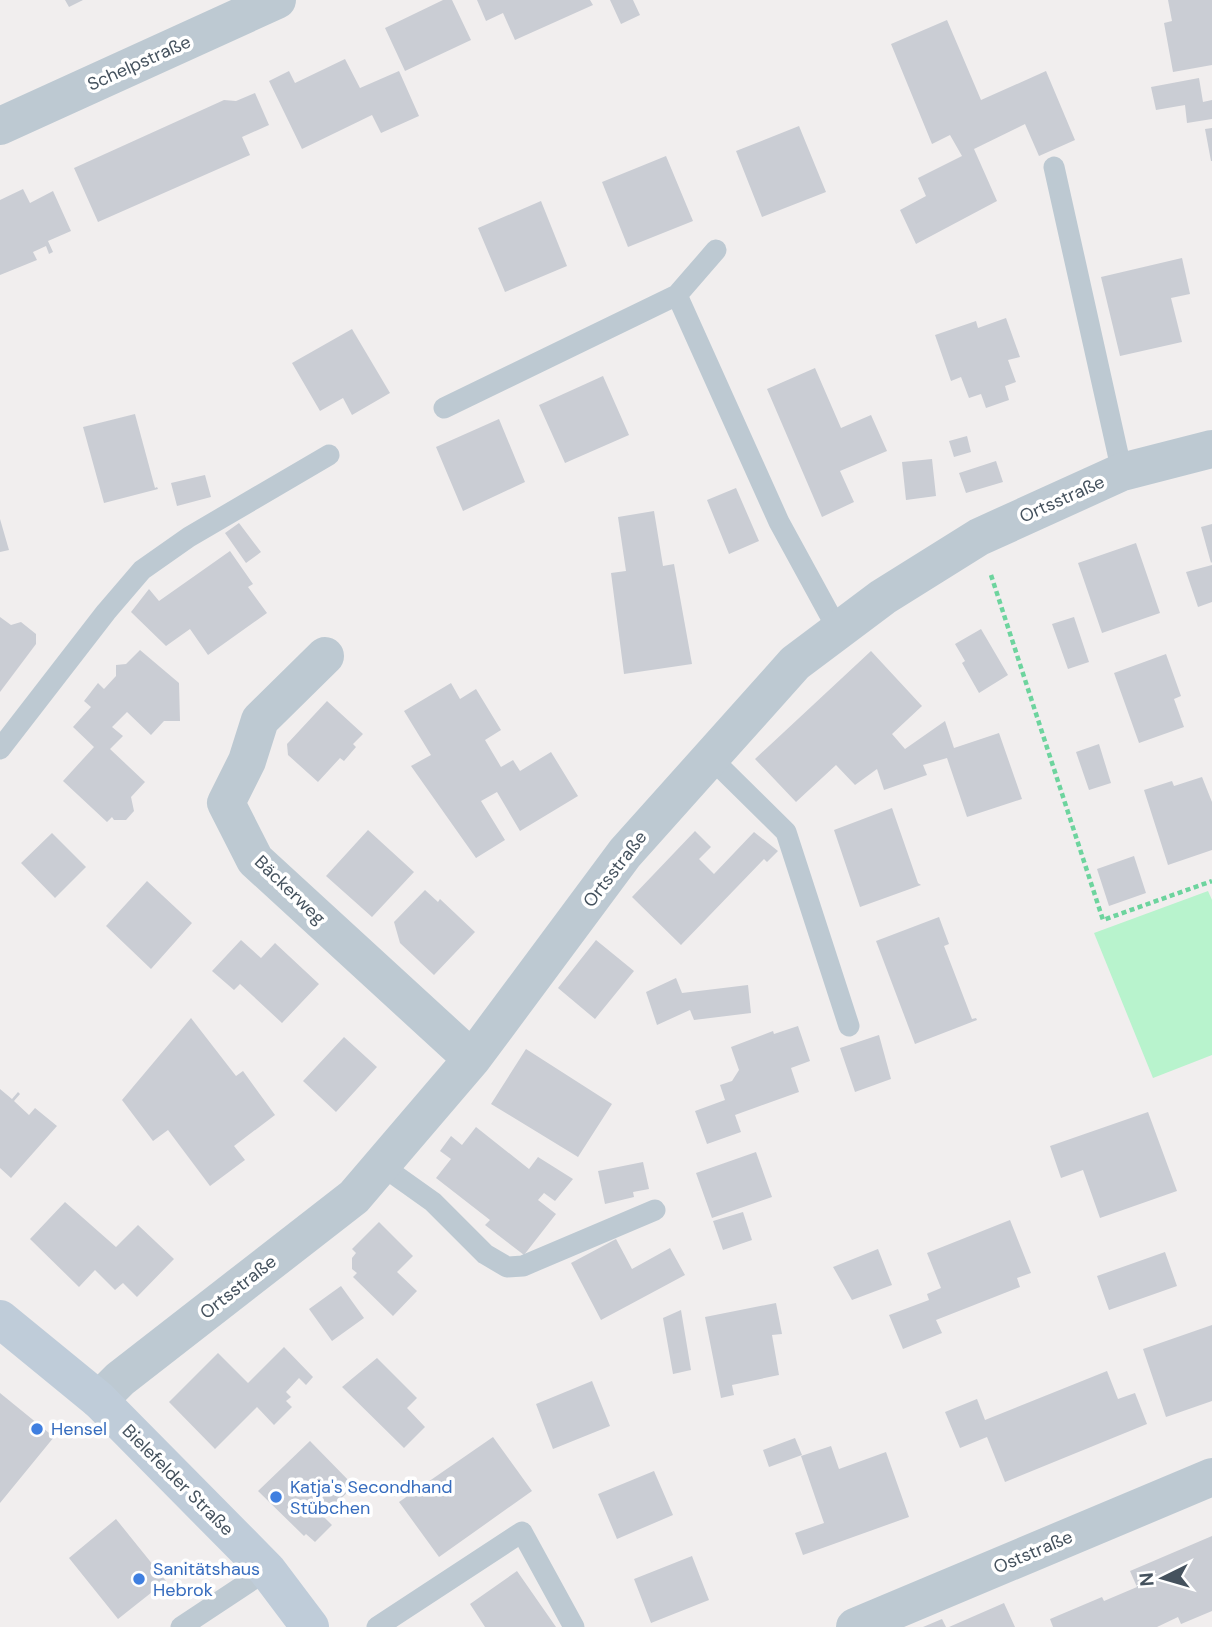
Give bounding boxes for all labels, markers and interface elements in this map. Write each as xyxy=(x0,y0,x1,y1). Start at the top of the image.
street label: Schelpstraße xyxy=(84,30,194,96)
street label: Ortsstraße xyxy=(1016,470,1108,528)
street label: Ortsstraße xyxy=(578,826,652,912)
street label: Bäckerweg xyxy=(249,850,331,930)
street label: Ortsstraße xyxy=(195,1250,281,1324)
place label: Hensel xyxy=(51,1417,107,1441)
street label: Bielefelder Straße xyxy=(117,1419,239,1541)
marker: Hensel xyxy=(29,1421,45,1437)
place label: Katja's Secondhand Stübchen xyxy=(290,1475,453,1520)
marker: Katja's Secondhand Stübchen xyxy=(268,1489,284,1505)
street label: Oststraße xyxy=(990,1525,1076,1579)
north arrow xyxy=(1128,1543,1198,1613)
place label: Sanitätshaus Hebrok xyxy=(153,1557,260,1602)
marker: Sanitätshaus Hebrok xyxy=(131,1571,147,1587)
text: N xyxy=(1134,1571,1160,1587)

